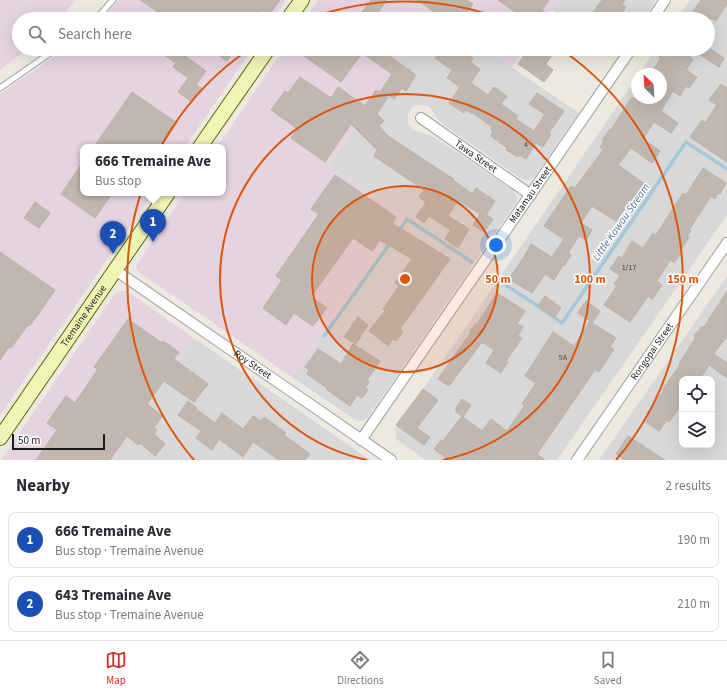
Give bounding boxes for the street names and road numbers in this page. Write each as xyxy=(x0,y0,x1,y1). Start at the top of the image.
street label: Tawa Street xyxy=(452,137,500,177)
street label: Matamau Street xyxy=(506,163,555,226)
street label: Tremaine Avenue xyxy=(57,282,110,350)
street label: Rongopai Street xyxy=(627,319,677,383)
street label: Roy Street xyxy=(231,347,275,383)

